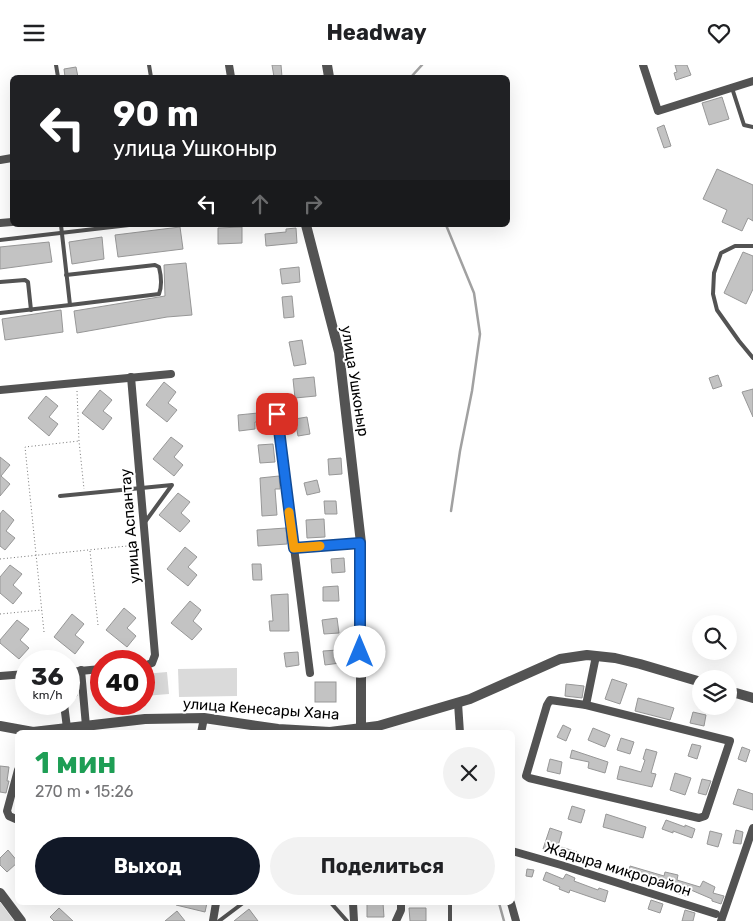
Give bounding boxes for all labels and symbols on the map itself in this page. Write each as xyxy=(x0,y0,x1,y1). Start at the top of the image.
street label: улица Ушконыр xyxy=(337,324,373,438)
pin xyxy=(256,393,298,435)
street label: улица Аспантау xyxy=(116,468,144,584)
position arrow xyxy=(333,625,385,677)
speed limit sign: 40 xyxy=(90,650,155,715)
street label: улица Кенесары Хана xyxy=(182,695,340,723)
street label: Жадыра микрорайон xyxy=(542,838,694,900)

